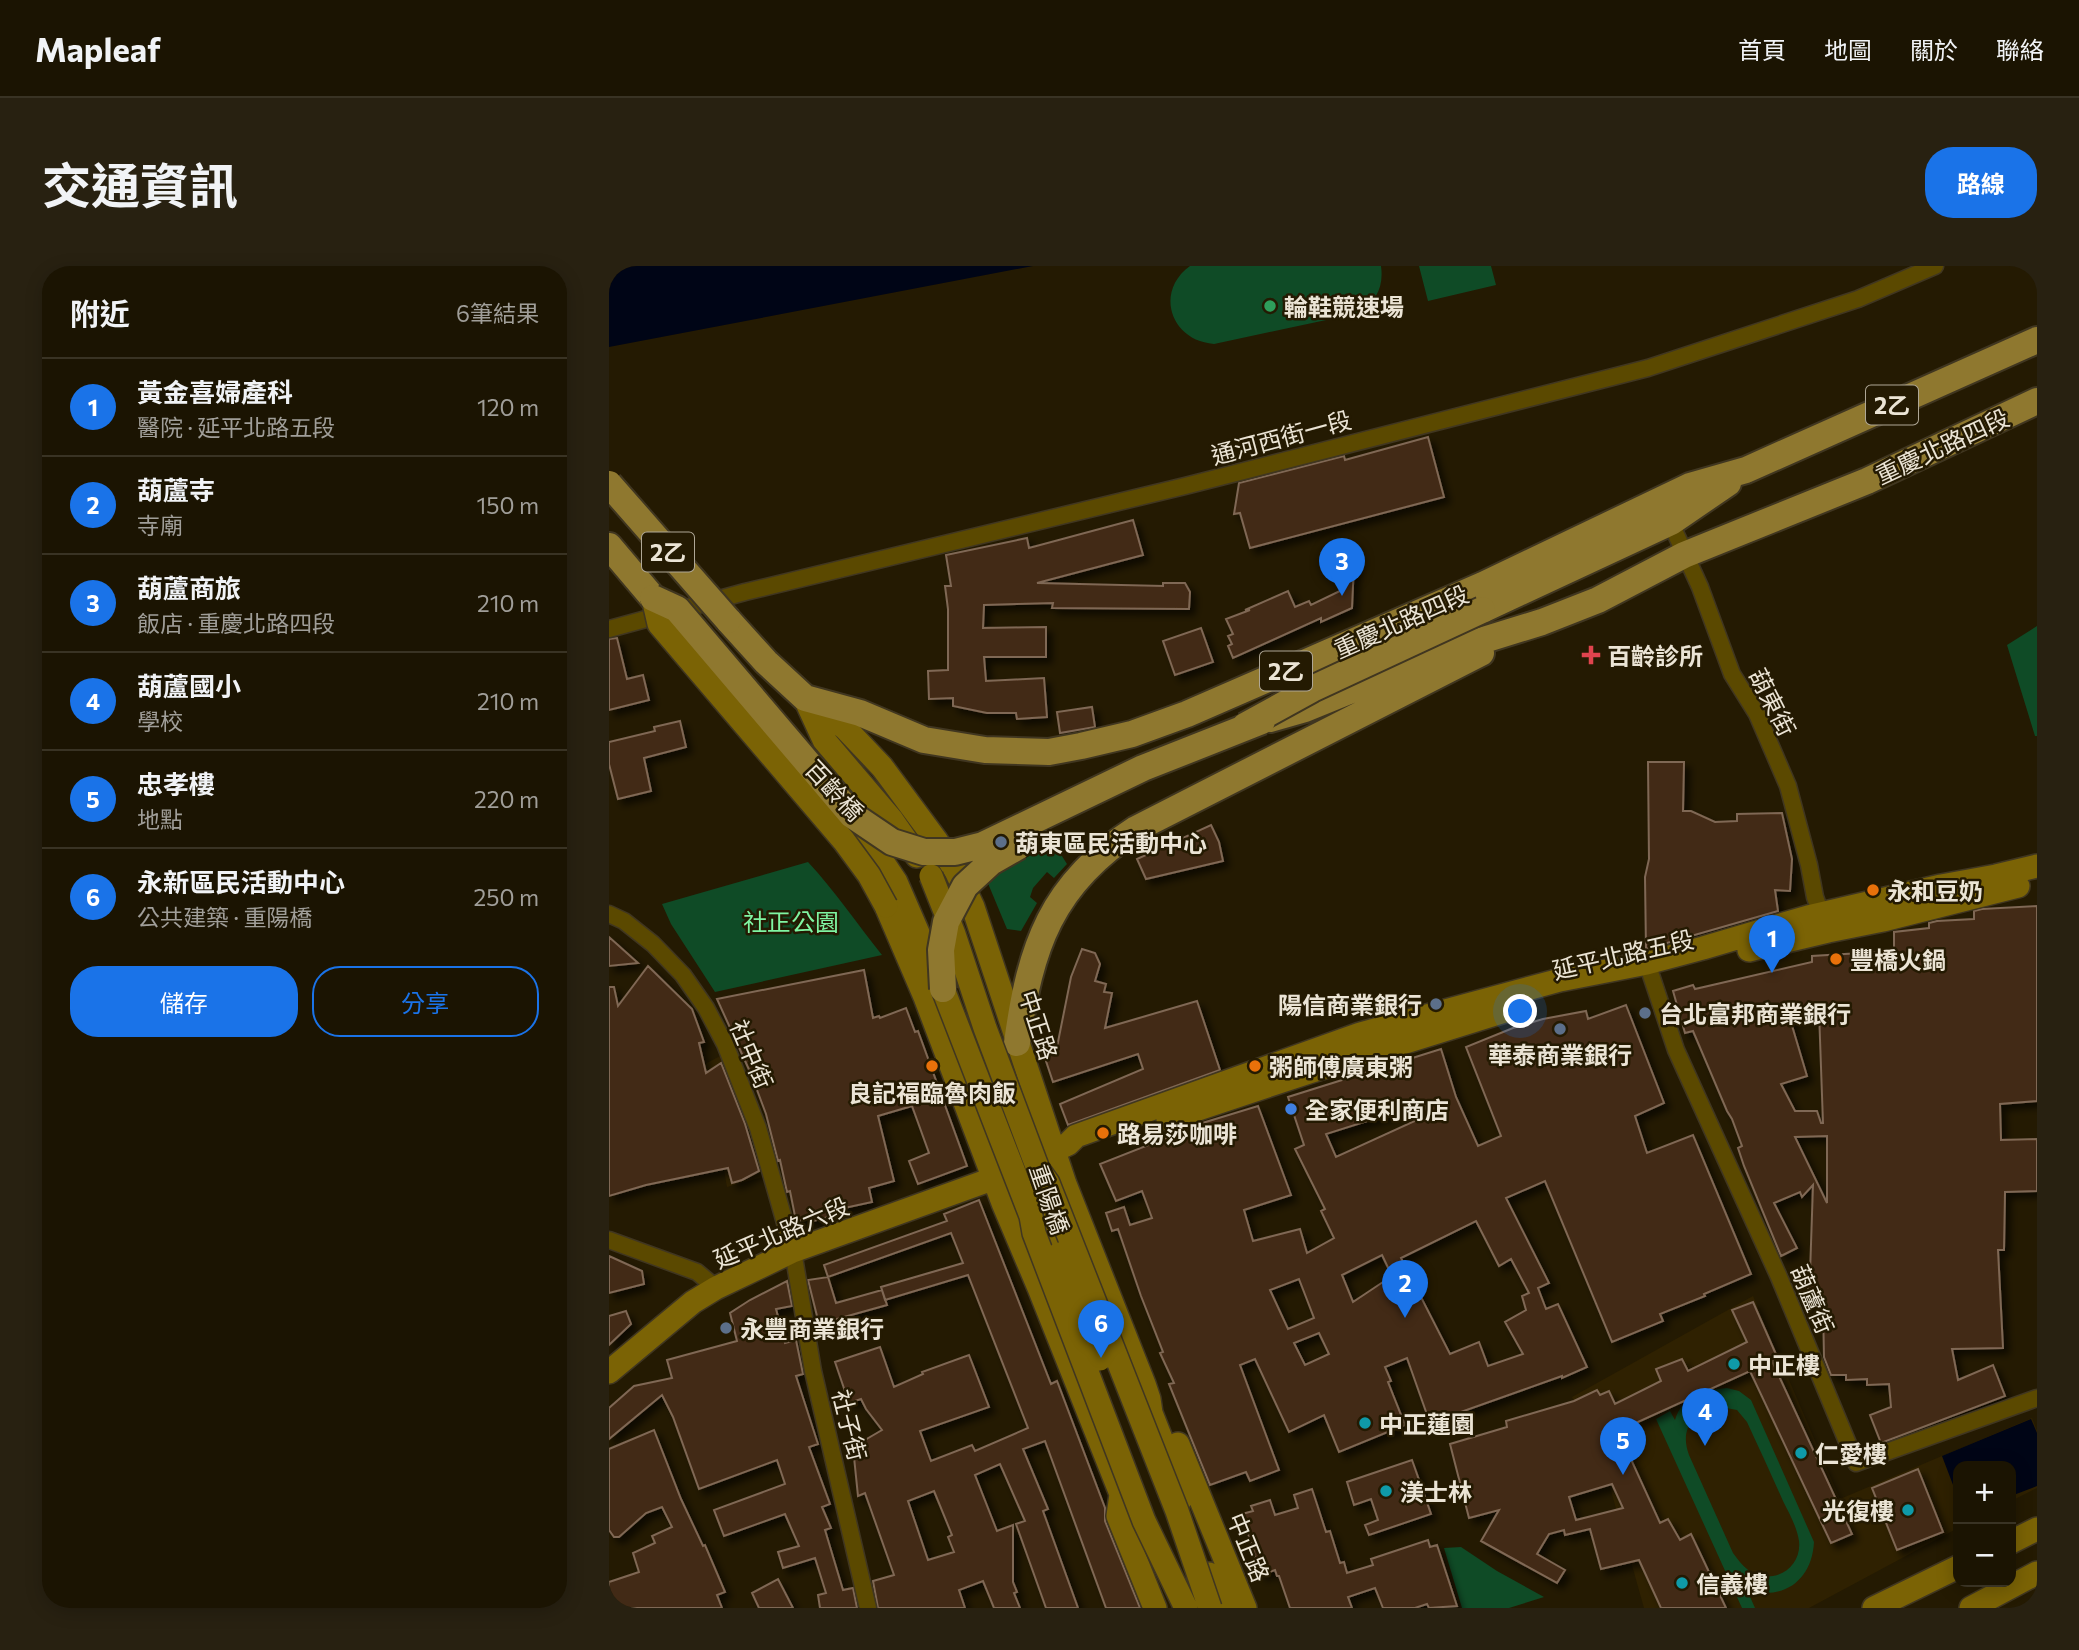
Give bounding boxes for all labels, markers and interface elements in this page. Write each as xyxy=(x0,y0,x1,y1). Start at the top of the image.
text: Mapleaf xyxy=(35,28,161,69)
text: 首頁 xyxy=(1738,35,1786,64)
text: 地圖 xyxy=(1824,35,1872,64)
text: 關於 xyxy=(1910,35,1958,64)
text: 聯絡 xyxy=(1996,35,2044,64)
button: 路線 xyxy=(1925,147,2037,218)
text: 交通資訊 xyxy=(42,154,238,214)
place label: 輪鞋競速場 xyxy=(1284,292,1404,321)
text: 附近 xyxy=(70,294,130,331)
marker: 輪鞋競速場 xyxy=(1262,298,1278,314)
text: 6筆結果 xyxy=(456,299,539,327)
text: 黃金喜婦產科 xyxy=(137,376,293,407)
road number: 2乙 xyxy=(1866,386,1918,424)
text: 1 xyxy=(88,393,98,421)
text: 120 m xyxy=(477,393,539,421)
street label: 重慶北路四段 xyxy=(1871,402,2013,490)
street label: 通河西街一段 xyxy=(1208,404,1354,470)
text: 醫院 · 延平北路五段 xyxy=(137,413,335,441)
text: 葫蘆寺 xyxy=(137,474,215,505)
text: 2 xyxy=(86,491,100,519)
text: 150 m xyxy=(476,491,539,519)
text: 寺廟 xyxy=(137,511,183,539)
road number: 2乙 xyxy=(642,532,694,572)
pin: 3 xyxy=(1319,538,1365,596)
text: 葫蘆商旅 xyxy=(137,572,241,603)
street label: 重慶北路四段 xyxy=(1329,578,1473,664)
text: 3 xyxy=(86,589,100,617)
text: 210 m xyxy=(477,589,539,617)
text: 飯店 · 重慶北路四段 xyxy=(137,609,335,637)
place label: 百齡診所 xyxy=(1607,641,1703,670)
marker: 百齡診所 xyxy=(1581,645,1601,665)
road number: 2乙 xyxy=(1260,652,1312,690)
street label: 葫東街 xyxy=(1744,663,1802,741)
text: 葫蘆國小 xyxy=(137,670,241,701)
text: 4 xyxy=(86,687,100,715)
text: 210 m xyxy=(477,687,539,715)
text: 學校 xyxy=(137,707,183,735)
street label: 百齡橋 xyxy=(800,754,870,826)
text: 忠孝樓 xyxy=(137,768,215,799)
text: 5 xyxy=(86,785,100,813)
text: 220 m xyxy=(474,785,539,813)
text: 地點 xyxy=(137,805,183,833)
place label: 葫東區民活動中心 xyxy=(1015,828,1207,857)
marker: 葫東區民活動中心 xyxy=(993,834,1009,850)
text: 永新區民活動中心 xyxy=(137,866,345,897)
place label: 永和豆奶 xyxy=(1887,876,1983,905)
marker: 永和豆奶 xyxy=(1865,882,1881,898)
text: 6 xyxy=(86,883,100,911)
text: 250 m xyxy=(474,883,539,911)
text: 公共建築 · 重陽橋 xyxy=(137,903,312,931)
park label: 社正公園 xyxy=(743,907,839,936)
pin: 1 xyxy=(1749,915,1795,973)
street label: 延平北路五段 xyxy=(1550,924,1696,984)
place label: 豐橋火鍋 xyxy=(1850,945,1946,974)
marker: 豐橋火鍋 xyxy=(1828,951,1844,967)
button: 儲存 xyxy=(70,966,298,1037)
button: 分享 xyxy=(312,966,539,1037)
street label: 中正路 xyxy=(1014,986,1064,1064)
place label: 陽信商業銀行 xyxy=(1278,990,1422,1019)
your location xyxy=(1503,994,1537,1028)
marker: 陽信商業銀行 xyxy=(1428,996,1444,1012)
place label: 台北富邦商業銀行 xyxy=(1659,999,1851,1028)
marker: 台北富邦商業銀行 xyxy=(1637,1005,1653,1021)
street label: 社中街 xyxy=(725,1015,779,1093)
marker: 華泰商業銀行 xyxy=(1552,1021,1568,1037)
place label: 華泰商業銀行 xyxy=(1488,1040,1632,1069)
place label: 粥師傅廣東粥 xyxy=(1269,1052,1413,1081)
marker: 良記福臨魯肉飯 xyxy=(924,1058,940,1074)
marker: 粥師傅廣東粥 xyxy=(1247,1058,1263,1074)
place label: 良記福臨魯肉飯 xyxy=(848,1078,1016,1107)
place label: 全家便利商店 xyxy=(1305,1095,1449,1124)
marker: 全家便利商店 xyxy=(1283,1101,1299,1117)
place label: 路易莎咖啡 xyxy=(1117,1119,1237,1148)
marker: 路易莎咖啡 xyxy=(1095,1125,1111,1141)
street label: 重陽橋 xyxy=(1025,1160,1075,1238)
street label: 延平北路六段 xyxy=(709,1191,853,1273)
pin: 2 xyxy=(1382,1260,1428,1318)
street label: 葫蘆街 xyxy=(1786,1260,1840,1338)
pin: 6 xyxy=(1078,1300,1124,1358)
place label: 永豐商業銀行 xyxy=(740,1314,884,1343)
marker: 永豐商業銀行 xyxy=(718,1320,734,1336)
place label: 中正樓 xyxy=(1748,1350,1820,1379)
marker: 中正樓 xyxy=(1726,1356,1742,1372)
street label: 社子街 xyxy=(827,1387,873,1463)
pin: 4 xyxy=(1682,1388,1728,1446)
place label: 中正蓮園 xyxy=(1379,1409,1475,1438)
marker: 中正蓮園 xyxy=(1357,1415,1373,1431)
pin: 5 xyxy=(1600,1417,1646,1475)
place label: 仁愛樓 xyxy=(1815,1439,1887,1468)
marker: 仁愛樓 xyxy=(1793,1445,1809,1461)
map controls xyxy=(1953,1461,2016,1587)
button: + xyxy=(1953,1461,2016,1524)
place label: 渼士林 xyxy=(1400,1477,1472,1506)
marker: 渼士林 xyxy=(1378,1483,1394,1499)
place label: 光復樓 xyxy=(1822,1496,1894,1525)
marker: 光復樓 xyxy=(1900,1502,1916,1518)
street label: 中正路 xyxy=(1222,1508,1276,1586)
button: − xyxy=(1953,1524,2016,1587)
place label: 信義樓 xyxy=(1696,1569,1768,1598)
marker: 信義樓 xyxy=(1674,1575,1690,1591)

